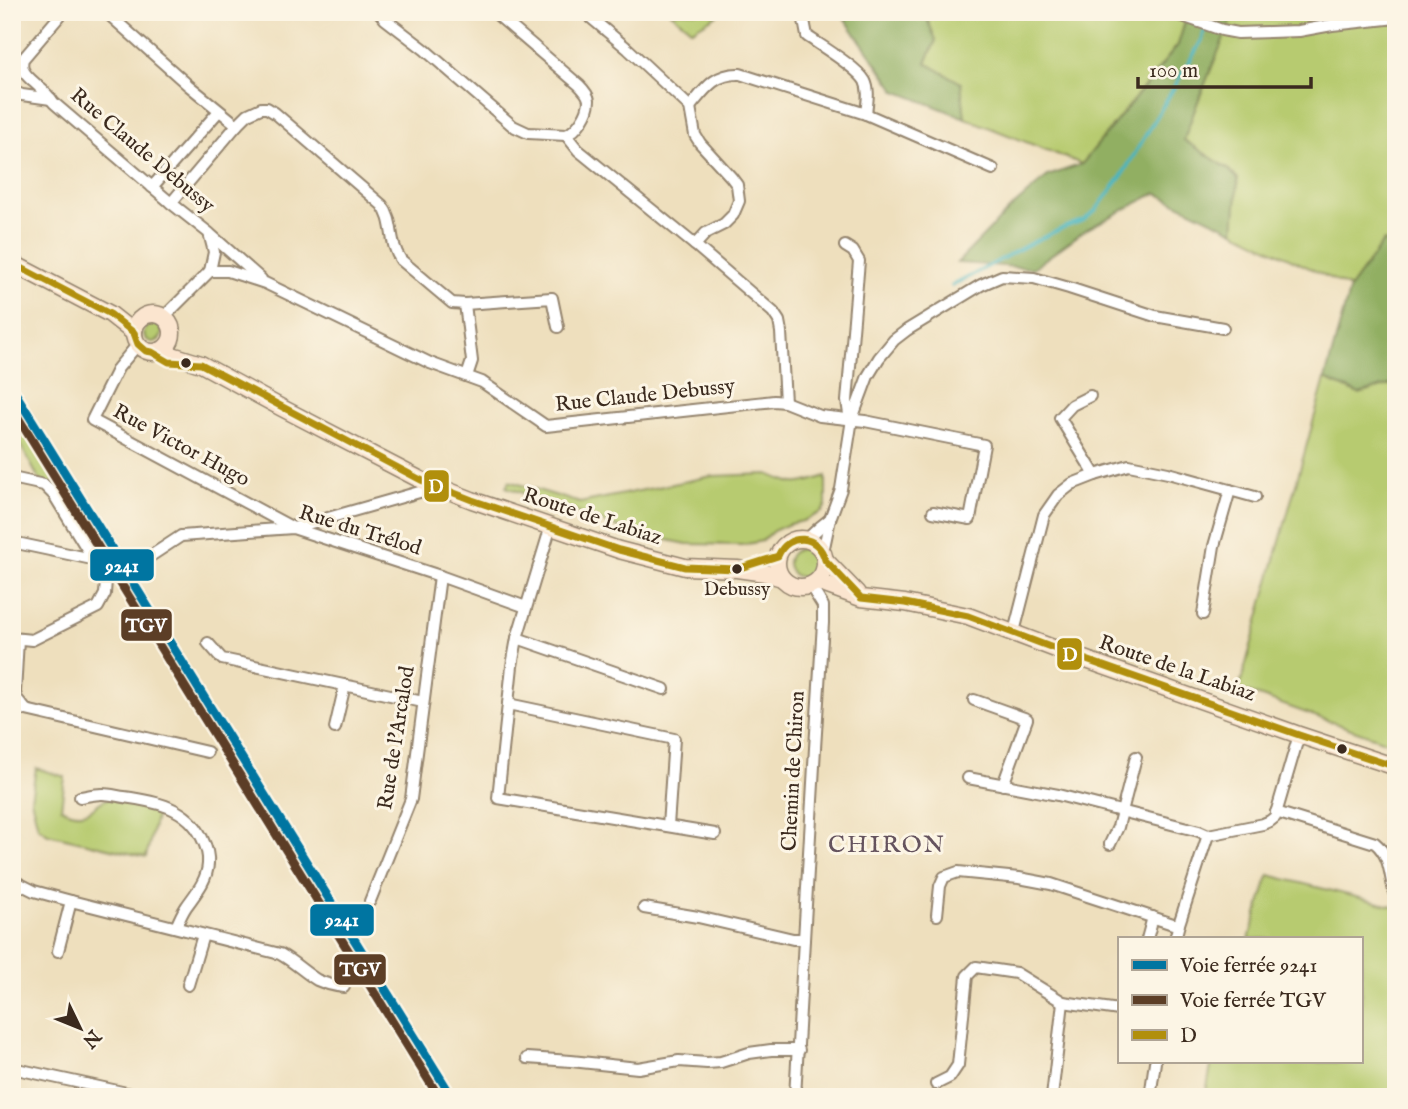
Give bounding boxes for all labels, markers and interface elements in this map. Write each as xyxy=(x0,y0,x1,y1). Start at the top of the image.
scale bar xyxy=(1138,46,1312,90)
text: 100 m xyxy=(1149,58,1198,85)
street label: Rue Claude Debussy xyxy=(64,83,220,220)
unlabelled marker xyxy=(179,356,193,370)
street label: Rue Claude Debussy xyxy=(554,373,737,419)
street label: Rue Victor Hugo xyxy=(108,399,254,493)
line badge: D xyxy=(423,469,450,503)
text: D xyxy=(428,476,444,500)
street label: Route de Labiaz xyxy=(519,482,665,552)
street label: Rue du Trélod xyxy=(295,500,425,563)
line badge: 9241 xyxy=(89,548,155,582)
text: 9241 xyxy=(104,555,139,579)
marker: Debussy xyxy=(730,562,744,576)
place label: Debussy xyxy=(704,578,771,602)
line badge: TGV xyxy=(120,608,173,642)
text: TGV xyxy=(124,615,168,639)
street label: Route de la Labiaz xyxy=(1095,630,1259,709)
line badge: D xyxy=(1056,637,1083,671)
text: D xyxy=(1062,644,1078,668)
street label: Rue de l'Arcalod xyxy=(372,663,422,812)
street label: Chemin de Chiron xyxy=(776,690,812,852)
unlabelled marker xyxy=(1335,742,1349,756)
district label: CHIRON xyxy=(828,830,946,861)
line badge: 9241 xyxy=(309,903,375,937)
text: 9241 xyxy=(324,909,359,933)
legend xyxy=(1118,937,1362,1064)
line badge: TGV xyxy=(333,953,387,986)
text: Voie ferrée 9241 xyxy=(1179,953,1317,980)
text: TGV xyxy=(338,959,382,983)
text: Voie ferrée TGV xyxy=(1179,988,1327,1015)
north arrow xyxy=(46,993,116,1064)
text: N xyxy=(76,1023,106,1053)
text: D xyxy=(1180,1023,1197,1050)

